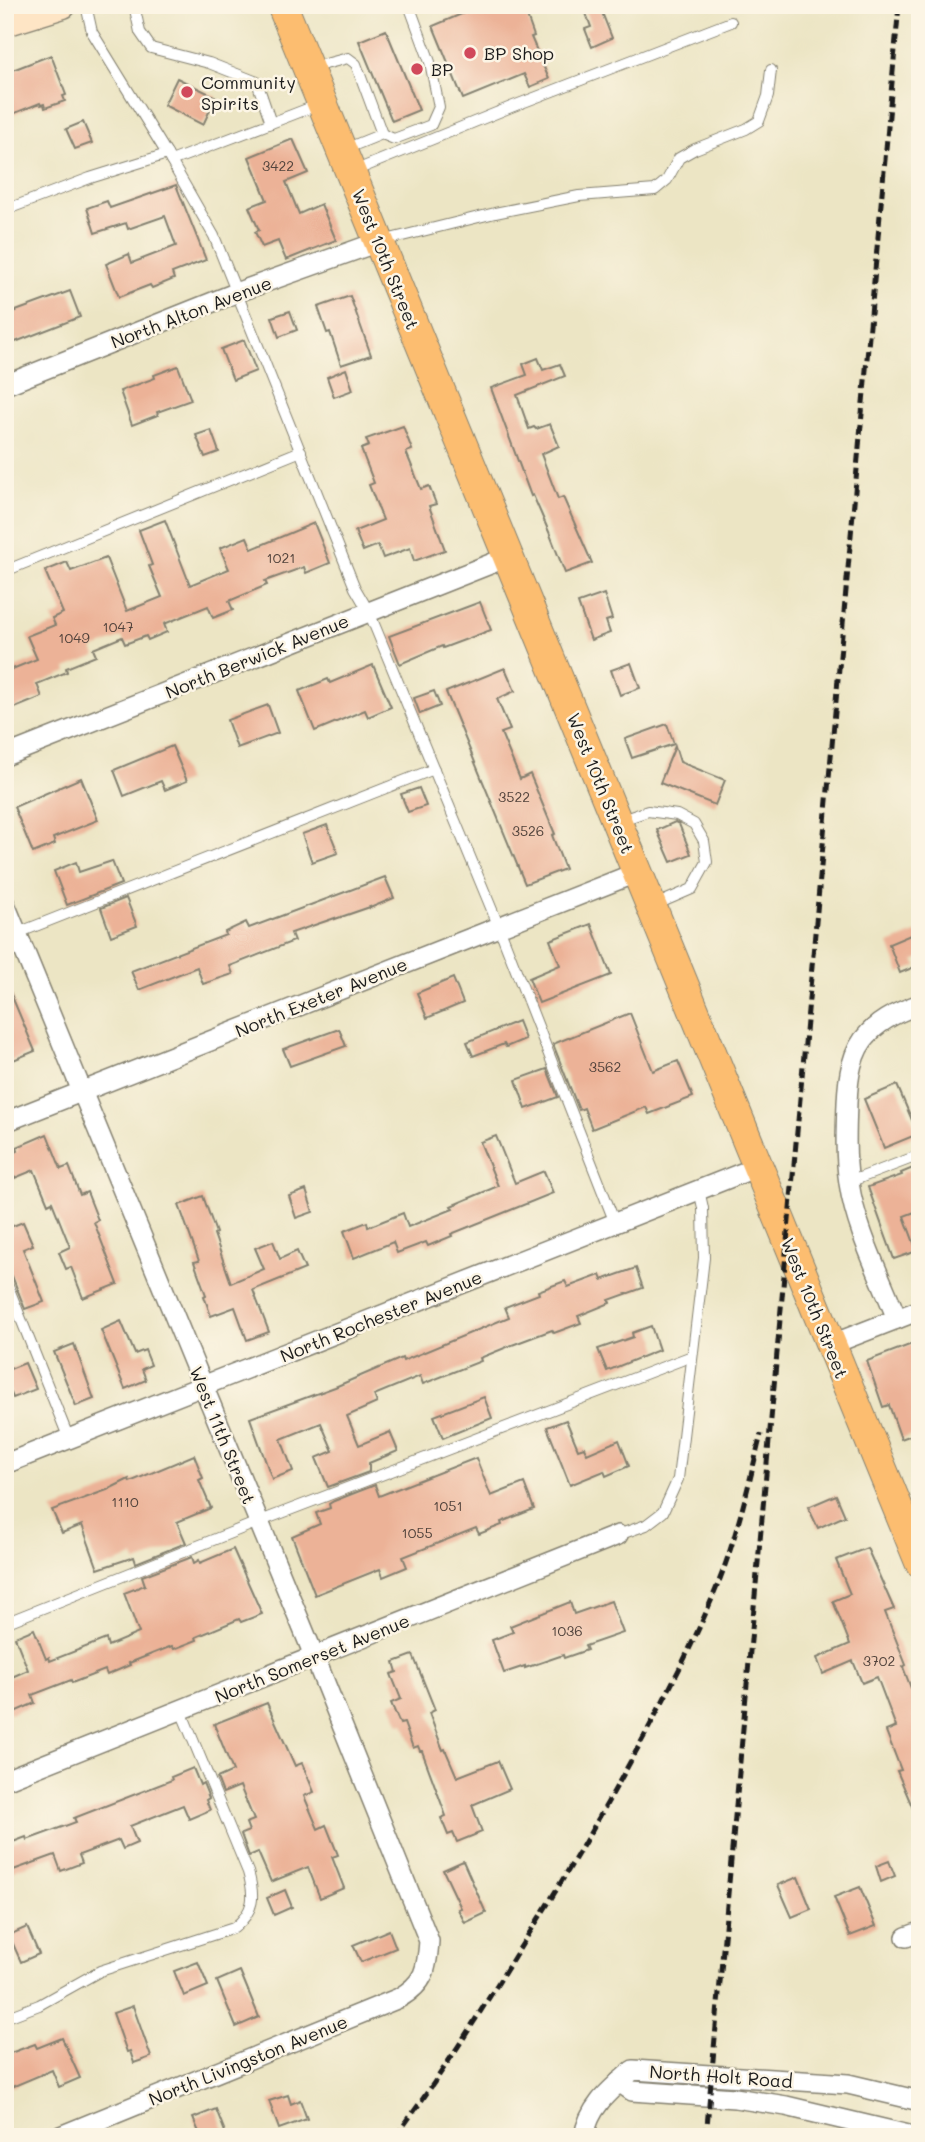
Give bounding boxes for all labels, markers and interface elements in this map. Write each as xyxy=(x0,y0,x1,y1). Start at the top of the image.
place label: BP Shop xyxy=(484,41,554,65)
marker: BP Shop xyxy=(462,45,478,61)
place label: BP xyxy=(431,57,453,81)
marker: BP xyxy=(409,61,425,77)
place label: Community Spirits xyxy=(201,70,296,115)
marker: Community Spirits xyxy=(179,84,195,100)
house number: 3422 xyxy=(262,156,294,175)
street label: West 10th Street xyxy=(347,185,425,333)
street label: North Alton Avenue xyxy=(107,270,275,354)
house number: 1021 xyxy=(267,548,295,567)
street label: North Berwick Avenue xyxy=(162,608,352,704)
house number: 1047 xyxy=(103,617,134,636)
house number: 1049 xyxy=(58,628,90,647)
street label: West 10th Street xyxy=(562,709,640,857)
house number: 3522 xyxy=(498,787,530,806)
house number: 3526 xyxy=(512,821,544,840)
street label: North Exeter Avenue xyxy=(231,951,411,1043)
house number: 3562 xyxy=(589,1057,621,1076)
street label: West 10th Street xyxy=(776,1234,854,1382)
street label: North Rochester Avenue xyxy=(276,1264,486,1368)
street label: West 11th Street xyxy=(184,1363,262,1507)
house number: 1110 xyxy=(111,1492,139,1511)
house number: 1051 xyxy=(433,1496,463,1515)
house number: 1055 xyxy=(401,1523,433,1542)
street label: North Somerset Avenue xyxy=(211,1608,413,1708)
house number: 1036 xyxy=(551,1621,583,1640)
house number: 3702 xyxy=(863,1651,895,1670)
street label: North Livingston Avenue xyxy=(145,2009,351,2111)
street label: North Holt Road xyxy=(649,2059,793,2093)

